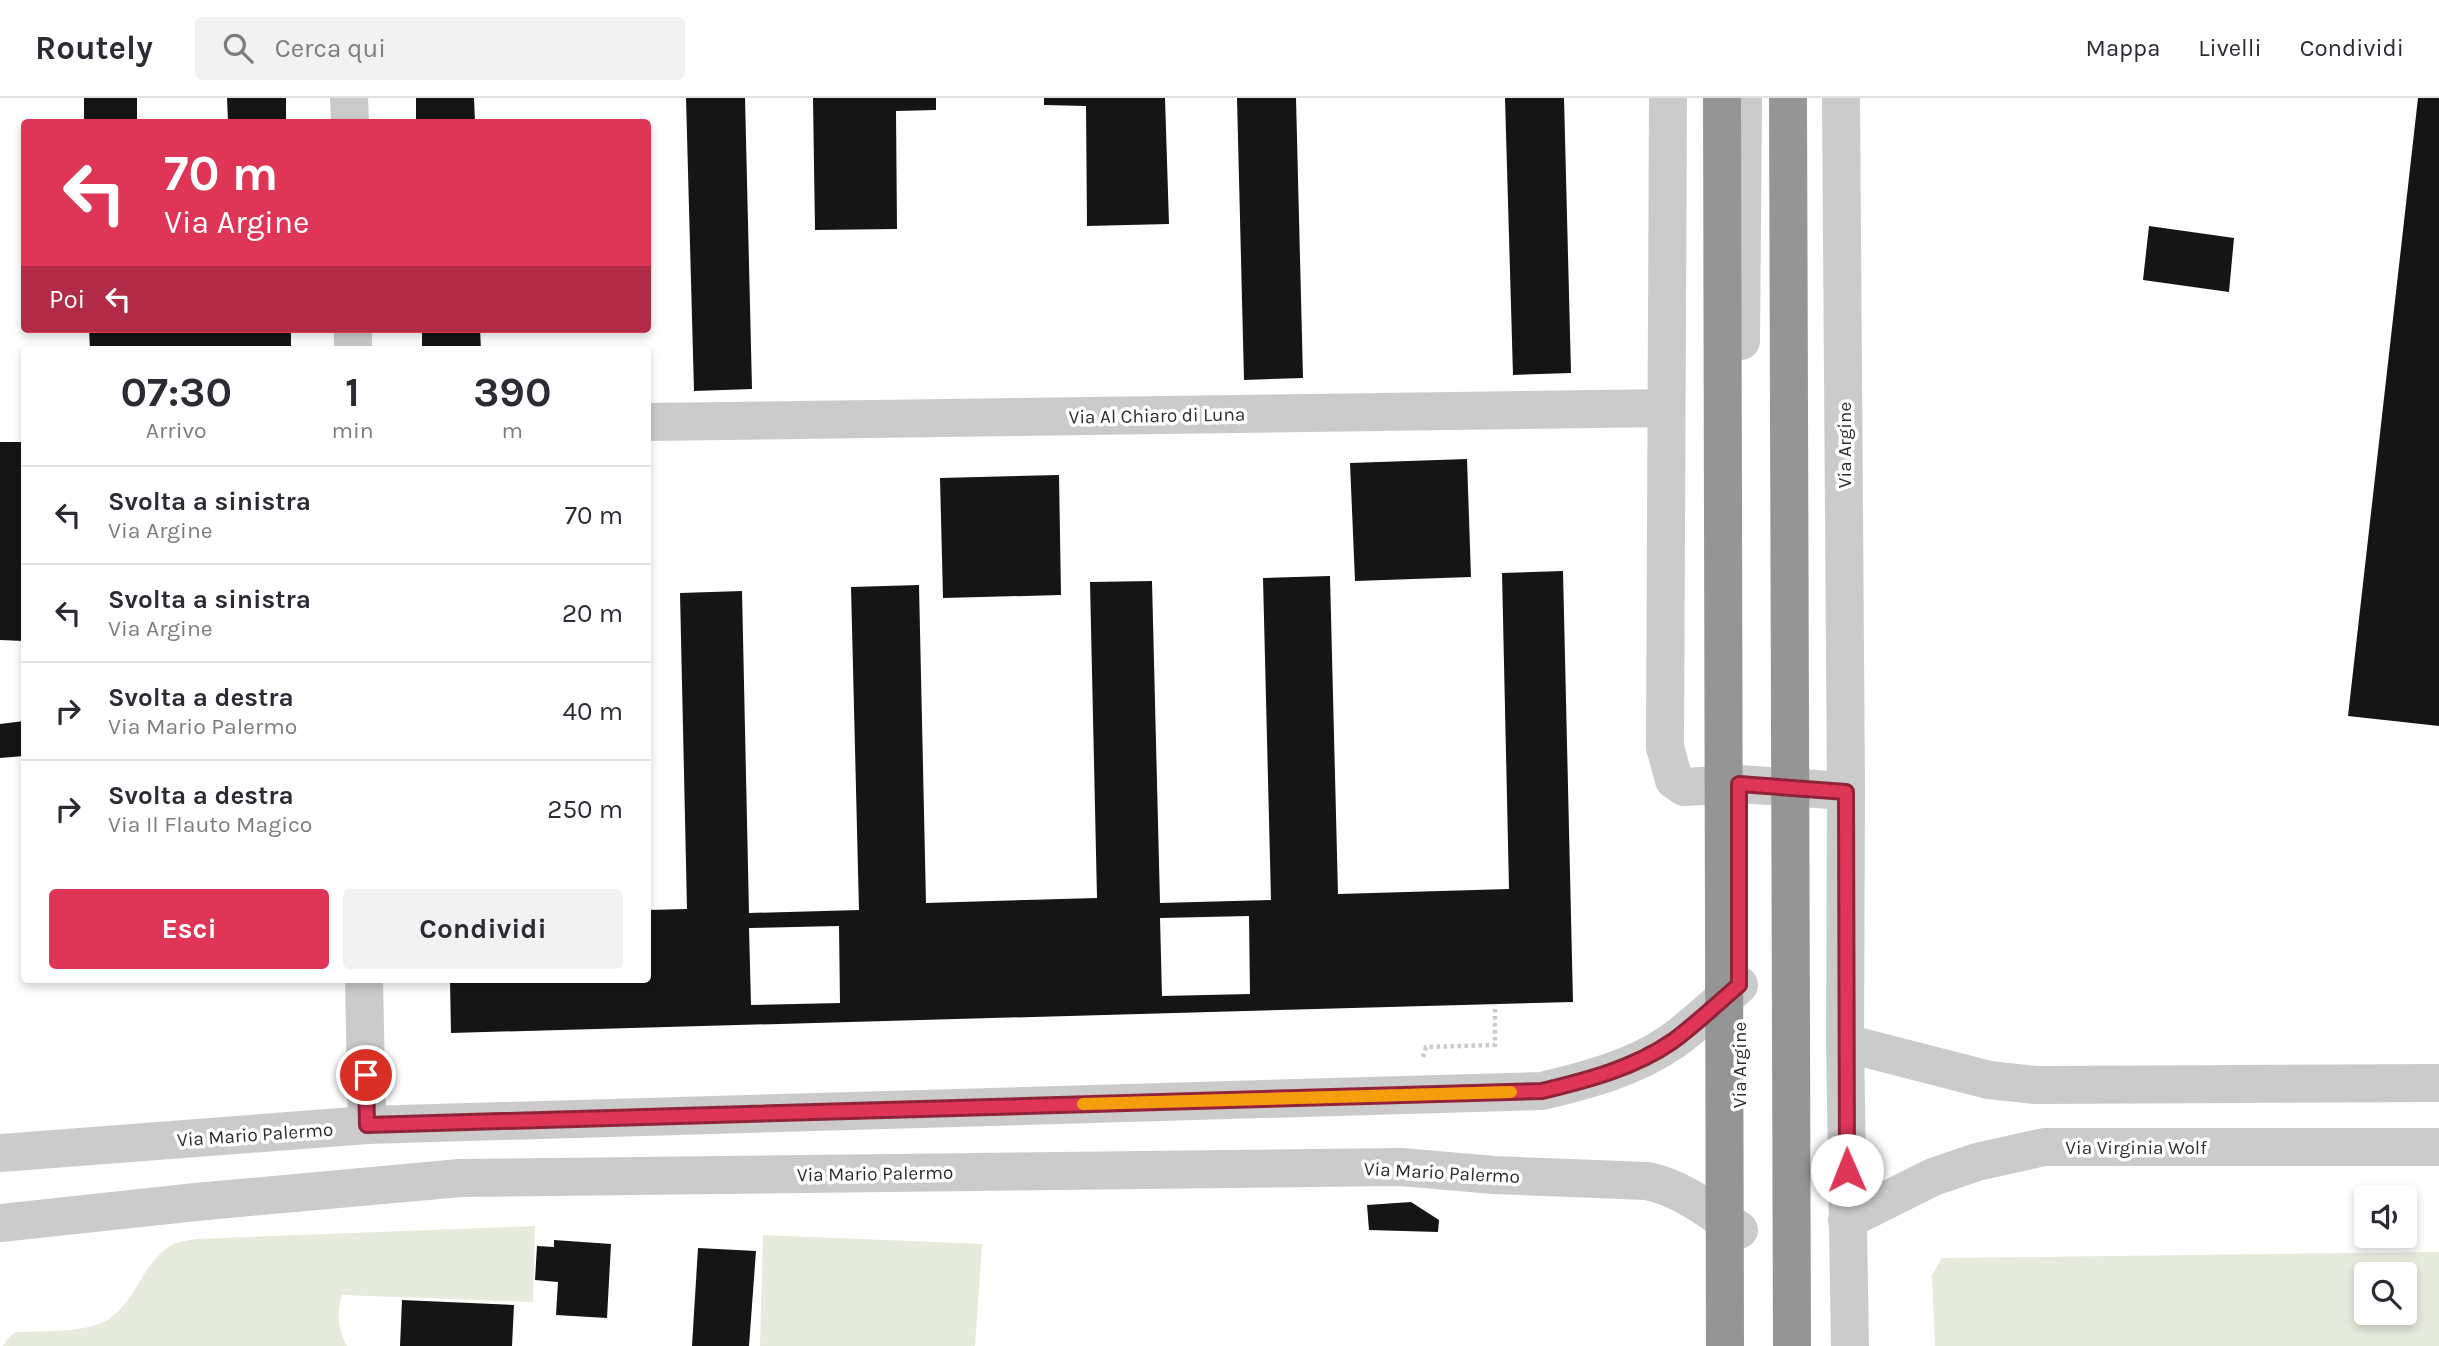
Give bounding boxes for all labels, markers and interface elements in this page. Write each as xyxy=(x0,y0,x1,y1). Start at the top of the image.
search box xyxy=(195,17,685,80)
text: Routely xyxy=(35,29,153,67)
icon: search xyxy=(219,29,257,67)
text: Cerca qui xyxy=(275,33,386,64)
text: Mappa xyxy=(2086,34,2160,62)
text: Livelli xyxy=(2198,34,2262,62)
text: Condividi xyxy=(2300,34,2404,62)
text: 70 m xyxy=(164,145,278,202)
icon: left xyxy=(49,147,140,238)
text: Via Argine xyxy=(164,204,310,241)
icon: left xyxy=(99,280,137,318)
text: Poi xyxy=(49,284,85,315)
text: 07:30 xyxy=(120,367,232,417)
text: 1 xyxy=(345,367,360,417)
text: 390 xyxy=(473,367,552,417)
street label: Via Argine xyxy=(1834,402,1856,488)
street label: Via Al Chiaro di Luna xyxy=(1068,403,1246,429)
text: Arrivo xyxy=(146,417,207,444)
text: min xyxy=(331,417,374,444)
text: m xyxy=(502,417,523,444)
text: Svolta a sinistra xyxy=(108,486,311,517)
icon: left xyxy=(49,496,87,534)
text: 70 m xyxy=(565,500,623,531)
text: Via Argine xyxy=(108,517,213,544)
text: Svolta a sinistra xyxy=(108,584,311,615)
icon: left xyxy=(49,594,87,632)
text: 20 m xyxy=(562,598,623,629)
text: Via Argine xyxy=(108,615,213,642)
text: Svolta a destra xyxy=(108,682,294,713)
icon: right xyxy=(49,692,87,730)
text: 40 m xyxy=(563,696,623,727)
text: Via Mario Palermo xyxy=(108,713,297,740)
text: Svolta a destra xyxy=(108,780,294,811)
icon: right xyxy=(49,790,87,828)
text: 250 m xyxy=(547,794,623,825)
text: Via Il Flauto Magico xyxy=(108,811,312,838)
button: Esci xyxy=(49,889,329,969)
button: Condividi xyxy=(343,889,623,969)
street label: Via Argine xyxy=(1729,1022,1751,1108)
pin xyxy=(336,1045,396,1105)
icon: arrive xyxy=(347,1056,385,1094)
street label: Via Mario Palermo xyxy=(176,1119,334,1151)
position arrow xyxy=(1810,1133,1884,1207)
street label: Via Virginia Wolf xyxy=(2065,1137,2207,1159)
street label: Via Mario Palermo xyxy=(1363,1158,1521,1188)
street label: Via Mario Palermo xyxy=(797,1162,953,1186)
map controls xyxy=(2354,1185,2417,1325)
button: sound xyxy=(2354,1185,2417,1248)
button: search xyxy=(2354,1262,2417,1325)

